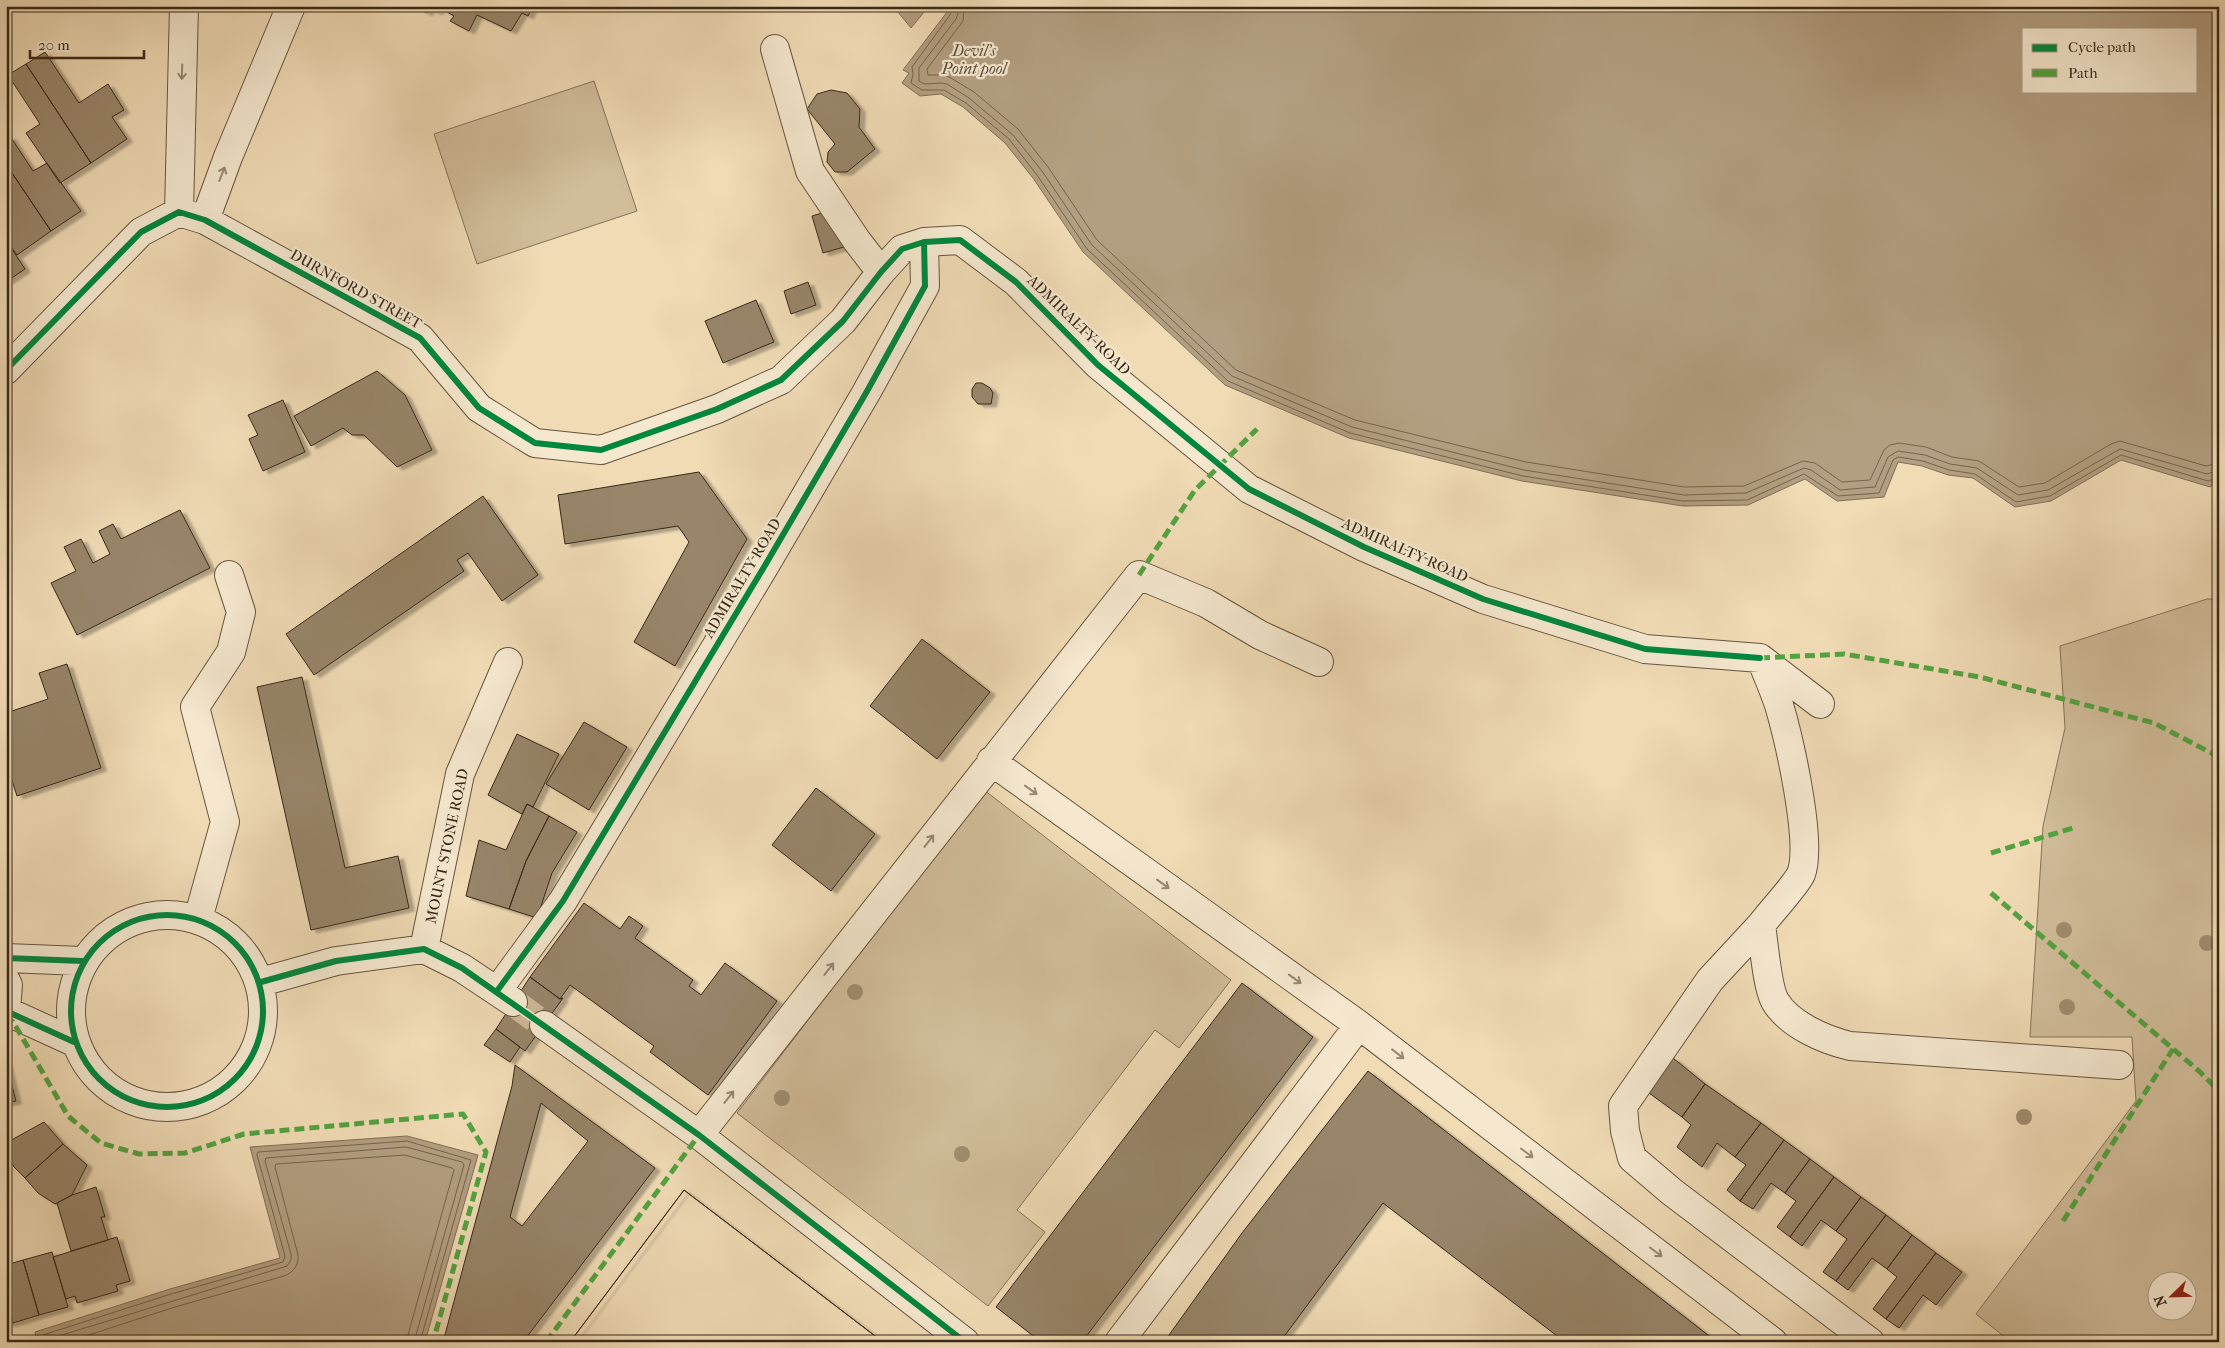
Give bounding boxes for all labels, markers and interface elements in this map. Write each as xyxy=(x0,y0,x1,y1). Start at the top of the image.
scale bar xyxy=(30,28,144,60)
legend xyxy=(2022,28,2198,92)
text: 20 m xyxy=(38,36,70,54)
text: Cycle path xyxy=(2068,38,2136,56)
water label: Devil's Point pool xyxy=(941,41,1009,78)
one-way arrow xyxy=(177,64,187,80)
text: Path xyxy=(2068,64,2098,82)
one-way arrow xyxy=(218,167,227,183)
street label: DURNFORD STREET xyxy=(287,245,426,333)
street label: ADMIRALTY ROAD xyxy=(1023,270,1134,379)
street label: ADMIRALTY ROAD xyxy=(1338,514,1471,586)
street label: ADMIRALTY ROAD xyxy=(699,515,785,642)
street label: MOUNT STONE ROAD xyxy=(422,767,472,925)
one-way arrow xyxy=(1024,785,1038,795)
one-way arrow xyxy=(924,834,934,848)
one-way arrow xyxy=(1156,879,1170,889)
one-way arrow xyxy=(824,962,834,976)
one-way arrow xyxy=(1288,974,1302,984)
one-way arrow xyxy=(1391,1049,1404,1060)
one-way arrow xyxy=(724,1090,734,1104)
one-way arrow xyxy=(1520,1148,1533,1159)
one-way arrow xyxy=(1649,1246,1662,1257)
north arrow xyxy=(2148,1270,2198,1320)
text: N xyxy=(2150,1292,2170,1309)

